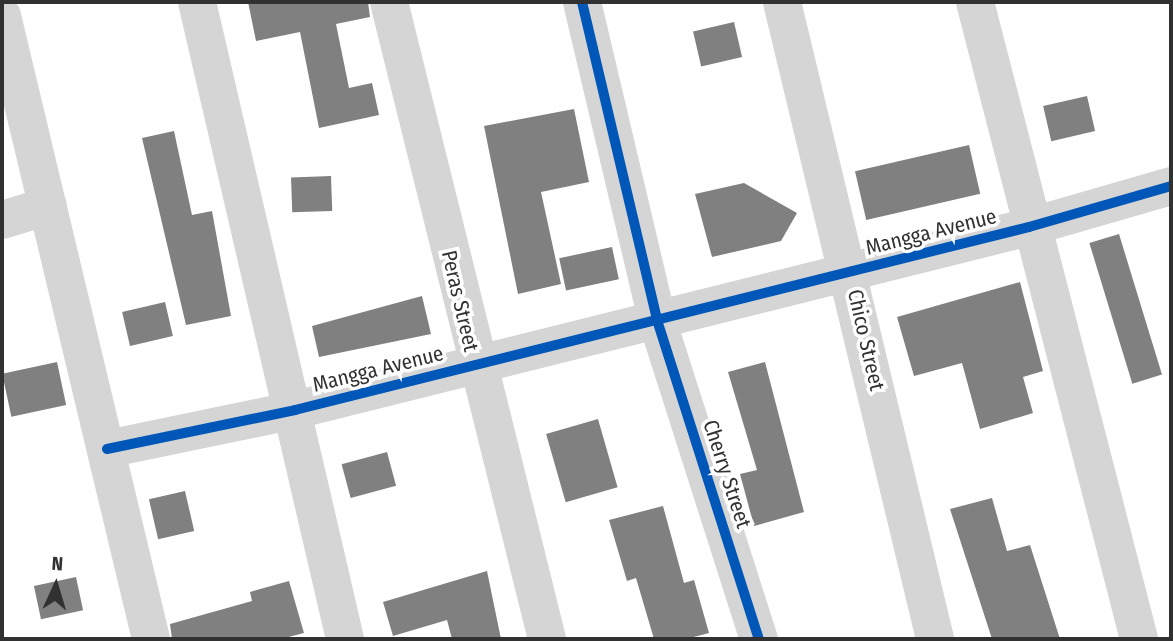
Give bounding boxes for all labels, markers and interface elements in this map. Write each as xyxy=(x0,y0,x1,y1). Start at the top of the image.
street label: Mangga Avenue xyxy=(863,204,999,260)
street label: Peras Street xyxy=(436,248,484,354)
street label: Chico Street xyxy=(842,287,890,393)
street label: Mangga Avenue xyxy=(310,341,446,397)
street label: Cherry Street xyxy=(698,417,756,531)
north arrow xyxy=(21,550,91,620)
text: N xyxy=(51,552,64,575)

